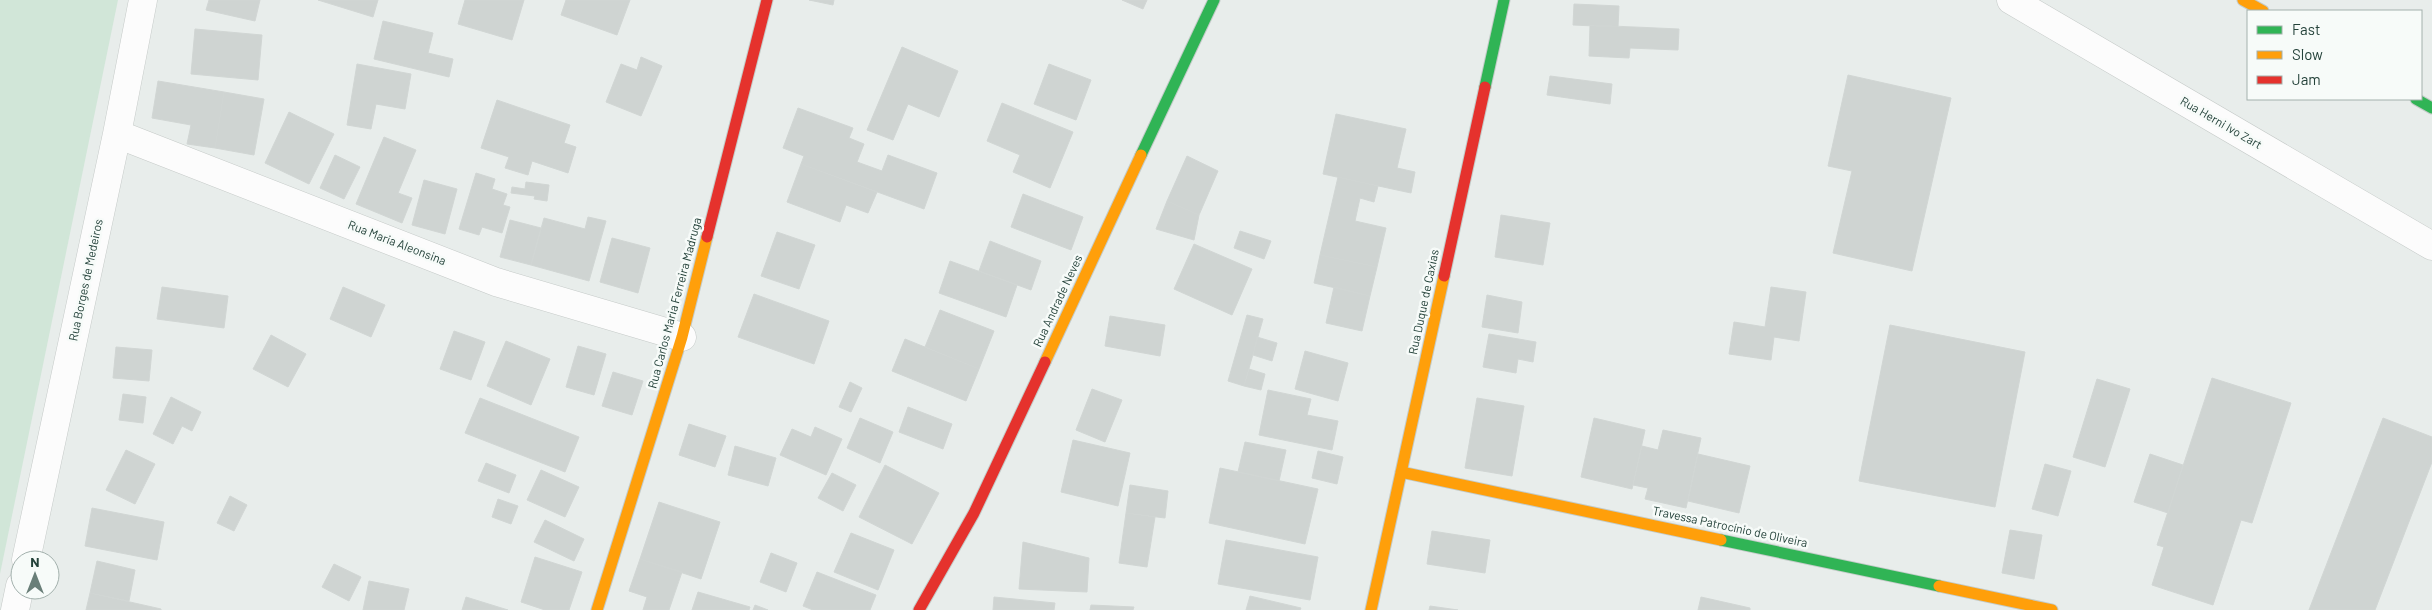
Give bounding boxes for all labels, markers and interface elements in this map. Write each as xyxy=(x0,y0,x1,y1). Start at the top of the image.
legend xyxy=(2247,10,2422,100)
text: Fast xyxy=(2292,20,2320,38)
text: Slow xyxy=(2292,45,2323,63)
text: Jam xyxy=(2292,70,2321,88)
street label: Rua Herni Ivo Zart xyxy=(2178,93,2265,151)
street label: Rua Carlos Maria Ferreira Madruga xyxy=(644,216,704,390)
street label: Rua Borges de Medeiros xyxy=(65,217,105,342)
street label: Rua Maria Aleonsina xyxy=(346,217,448,267)
street label: Rua Duque de Caxias xyxy=(1405,248,1441,356)
street label: Rua Andrade Neves xyxy=(1030,252,1085,349)
street label: Travessa Patrocínio de Oliveira xyxy=(1651,503,1809,549)
north arrow xyxy=(10,550,60,600)
text: N xyxy=(30,553,40,570)

